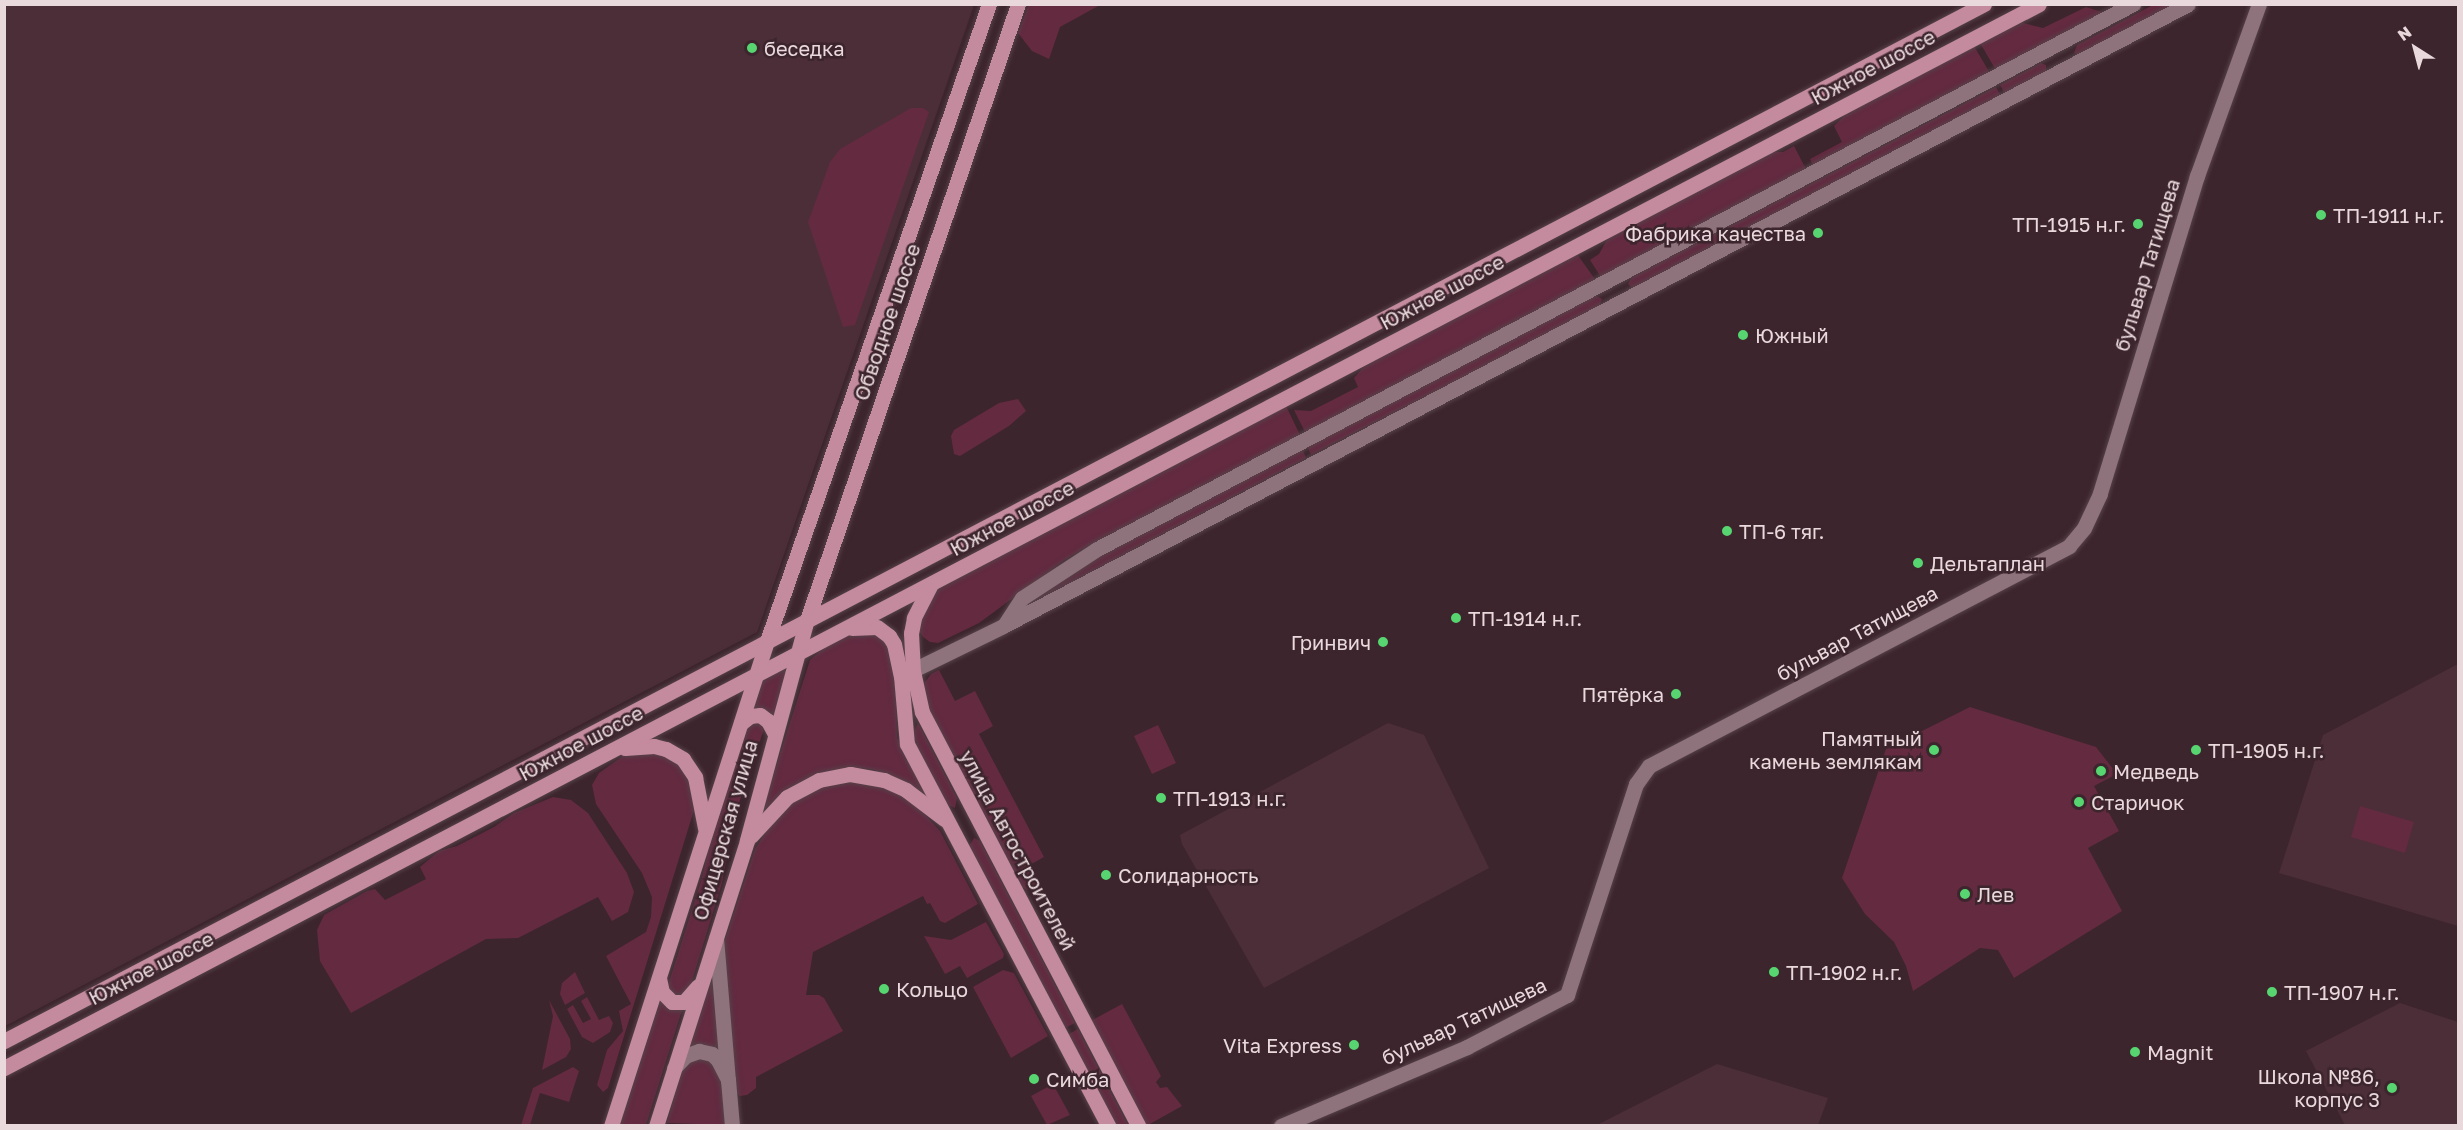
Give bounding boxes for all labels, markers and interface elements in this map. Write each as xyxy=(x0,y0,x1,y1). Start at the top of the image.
north arrow xyxy=(2385,18,2445,78)
text: N xyxy=(2394,22,2415,45)
street label: Южное шоссе xyxy=(1807,24,1939,110)
place label: беседка xyxy=(764,36,844,60)
marker: беседка xyxy=(745,41,759,55)
street label: бульвар Татищева xyxy=(2109,176,2185,354)
place label: ТП-1911 н.г. xyxy=(2333,203,2445,227)
marker: ТП-1911 н.г. xyxy=(2314,208,2328,222)
place label: ТП-1915 н.г. xyxy=(2012,212,2126,236)
marker: ТП-1915 н.г. xyxy=(2131,217,2145,231)
place label: Фабрика качества xyxy=(1625,221,1806,245)
marker: Фабрика качества xyxy=(1811,226,1825,240)
street label: Обводное шоссе xyxy=(849,240,925,404)
street label: Южное шоссе xyxy=(1376,249,1508,335)
place label: Южный xyxy=(1755,323,1829,347)
marker: Южный xyxy=(1736,328,1750,342)
street label: Южное шоссе xyxy=(946,475,1078,561)
place label: ТП-6 тяг. xyxy=(1739,519,1824,543)
marker: ТП-6 тяг. xyxy=(1720,524,1734,538)
place label: Дельтаплан xyxy=(1930,551,2045,575)
marker: Дельтаплан xyxy=(1911,556,1925,570)
street label: бульвар Татищева xyxy=(1772,580,1942,686)
place label: ТП-1914 н.г. xyxy=(1468,606,1582,630)
marker: ТП-1914 н.г. xyxy=(1449,611,1463,625)
place label: Гринвич xyxy=(1291,630,1371,654)
marker: Гринвич xyxy=(1376,635,1390,649)
place label: Пятёрка xyxy=(1582,682,1664,706)
marker: Пятёрка xyxy=(1669,687,1683,701)
street label: Южное шоссе xyxy=(515,700,647,786)
place label: Памятный камень землякам xyxy=(1749,726,1922,773)
street label: Офицерская улица xyxy=(688,737,762,923)
place label: ТП-1905 н.г. xyxy=(2208,738,2324,762)
marker: Памятный камень землякам xyxy=(1927,743,1941,757)
marker: ТП-1905 н.г. xyxy=(2189,743,2203,757)
street label: улица Автостроителей xyxy=(955,746,1081,954)
place label: Медведь xyxy=(2113,759,2199,783)
marker: Медведь xyxy=(2094,764,2108,778)
place label: ТП-1913 н.г. xyxy=(1173,786,1287,810)
place label: Старичок xyxy=(2091,790,2184,814)
marker: ТП-1913 н.г. xyxy=(1154,791,1168,805)
marker: Старичок xyxy=(2072,795,2086,809)
place label: Солидарность xyxy=(1118,863,1259,887)
marker: Солидарность xyxy=(1099,868,1113,882)
place label: Лев xyxy=(1977,882,2014,906)
marker: Лев xyxy=(1958,887,1972,901)
street label: Южное шоссе xyxy=(84,926,218,1010)
place label: ТП-1902 н.г. xyxy=(1786,960,1902,984)
marker: ТП-1902 н.г. xyxy=(1767,965,1781,979)
street label: бульвар Татищева xyxy=(1378,972,1550,1070)
place label: Кольцо xyxy=(896,977,968,1001)
place label: ТП-1907 н.г. xyxy=(2284,980,2399,1004)
marker: Кольцо xyxy=(877,982,891,996)
marker: ТП-1907 н.г. xyxy=(2265,985,2279,999)
place label: Vita Express xyxy=(1223,1033,1342,1057)
marker: Vita Express xyxy=(1347,1038,1361,1052)
place label: Magnit xyxy=(2147,1040,2213,1064)
marker: Magnit xyxy=(2128,1045,2142,1059)
place label: Школа №86, корпус 3 xyxy=(2258,1064,2380,1111)
place label: Симба xyxy=(1046,1067,1109,1091)
marker: Симба xyxy=(1027,1072,1041,1086)
marker: Школа №86, корпус 3 xyxy=(2385,1081,2399,1095)

